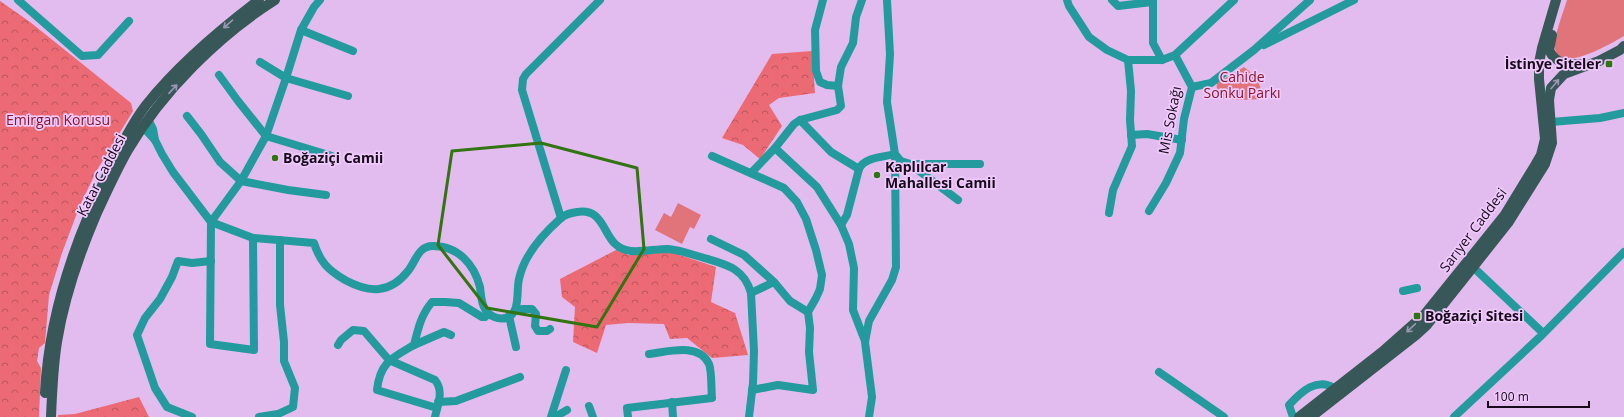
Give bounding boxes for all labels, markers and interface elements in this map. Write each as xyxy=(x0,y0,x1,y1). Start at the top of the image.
one-way arrow xyxy=(223,20,233,29)
place label: İstinye Siteler xyxy=(1505,54,1602,73)
marker: İstinye Siteler xyxy=(1604,59,1614,69)
park label: Cahide Sonku Parkı xyxy=(1203,67,1281,102)
one-way arrow xyxy=(1551,79,1560,89)
one-way arrow xyxy=(168,84,177,94)
street label: Mis Sokağı xyxy=(1154,84,1185,155)
park label: Emirgan Korusu xyxy=(6,110,110,129)
street label: Katar Caddesi xyxy=(72,130,130,219)
place label: Boğaziçi Camii xyxy=(283,148,383,167)
marker: Boğaziçi Camii xyxy=(270,153,280,163)
place label: Kaplılcar Mahallesi Camii xyxy=(885,157,996,192)
marker: Kaplılcar Mahallesi Camii xyxy=(872,170,882,180)
street label: Sarıyer Caddesi xyxy=(1435,184,1511,276)
place label: Boğaziçi Sitesi xyxy=(1425,306,1523,325)
marker: Boğaziçi Sitesi xyxy=(1412,311,1422,321)
one-way arrow xyxy=(1406,323,1416,332)
scale bar xyxy=(1488,383,1589,409)
text: 100 m xyxy=(1494,388,1529,405)

